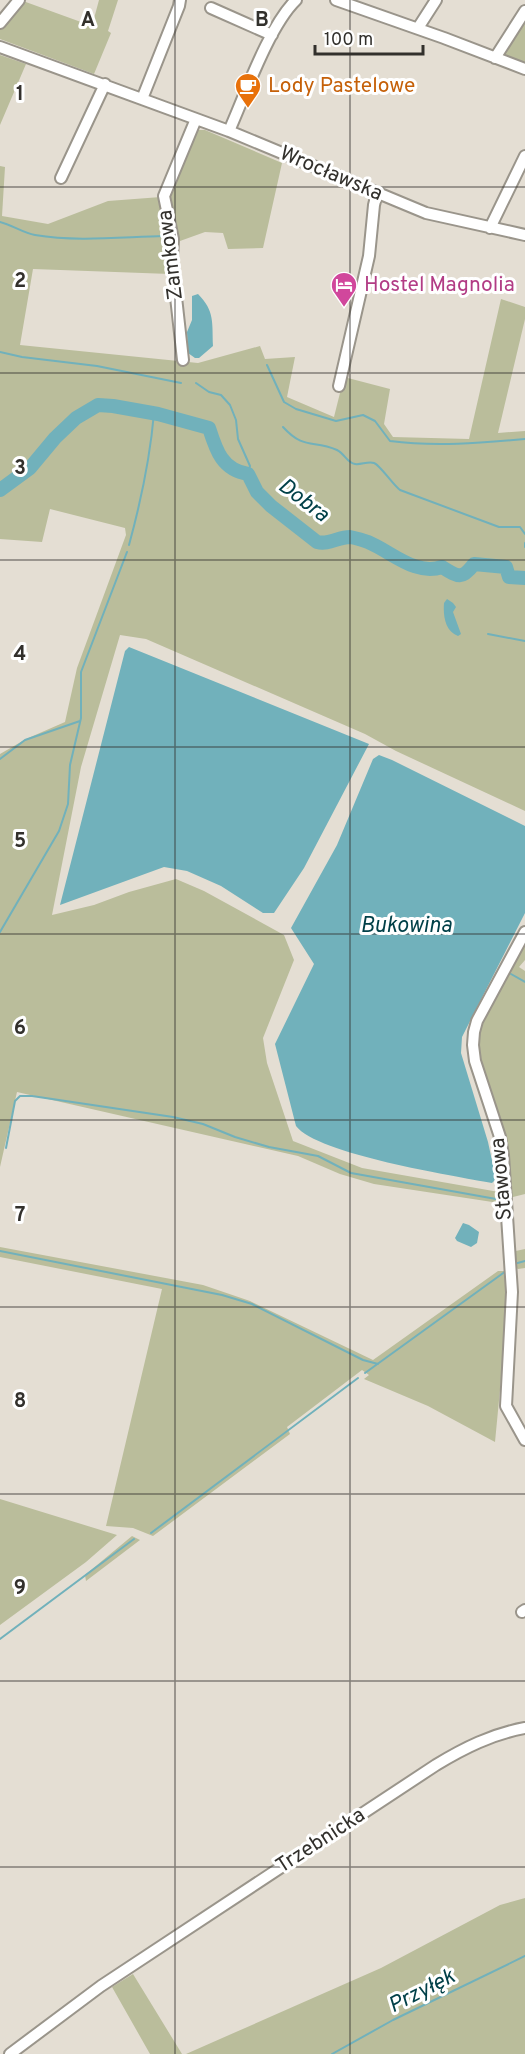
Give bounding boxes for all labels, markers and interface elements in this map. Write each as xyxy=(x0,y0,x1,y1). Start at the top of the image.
text: A xyxy=(81,8,95,34)
text: B xyxy=(255,8,269,34)
scale bar xyxy=(315,18,423,56)
text: 100 m xyxy=(324,29,373,52)
cafe icon: Lody Pastelowe xyxy=(233,71,263,109)
place label: Lody Pastelowe xyxy=(268,73,415,100)
text: 1 xyxy=(16,82,24,108)
street label: Wrocławska xyxy=(275,140,387,208)
street label: Zamkowa xyxy=(152,208,190,302)
text: 2 xyxy=(14,269,26,295)
hotel icon: Hostel Magnolia xyxy=(329,270,359,308)
place label: Hostel Magnolia xyxy=(364,272,515,299)
text: 3 xyxy=(14,456,26,482)
water label: Dobra xyxy=(272,473,334,529)
text: 4 xyxy=(14,642,26,668)
text: 5 xyxy=(14,829,26,855)
water label: Bukowina xyxy=(360,913,452,940)
text: 6 xyxy=(14,1016,26,1042)
street label: Stawowa xyxy=(485,1136,519,1222)
text: 7 xyxy=(15,1203,25,1229)
text: 8 xyxy=(14,1389,26,1415)
text: 9 xyxy=(14,1576,26,1602)
street label: Trzebnicka xyxy=(271,1802,371,1880)
water label: Przyłęk xyxy=(384,1963,461,2020)

